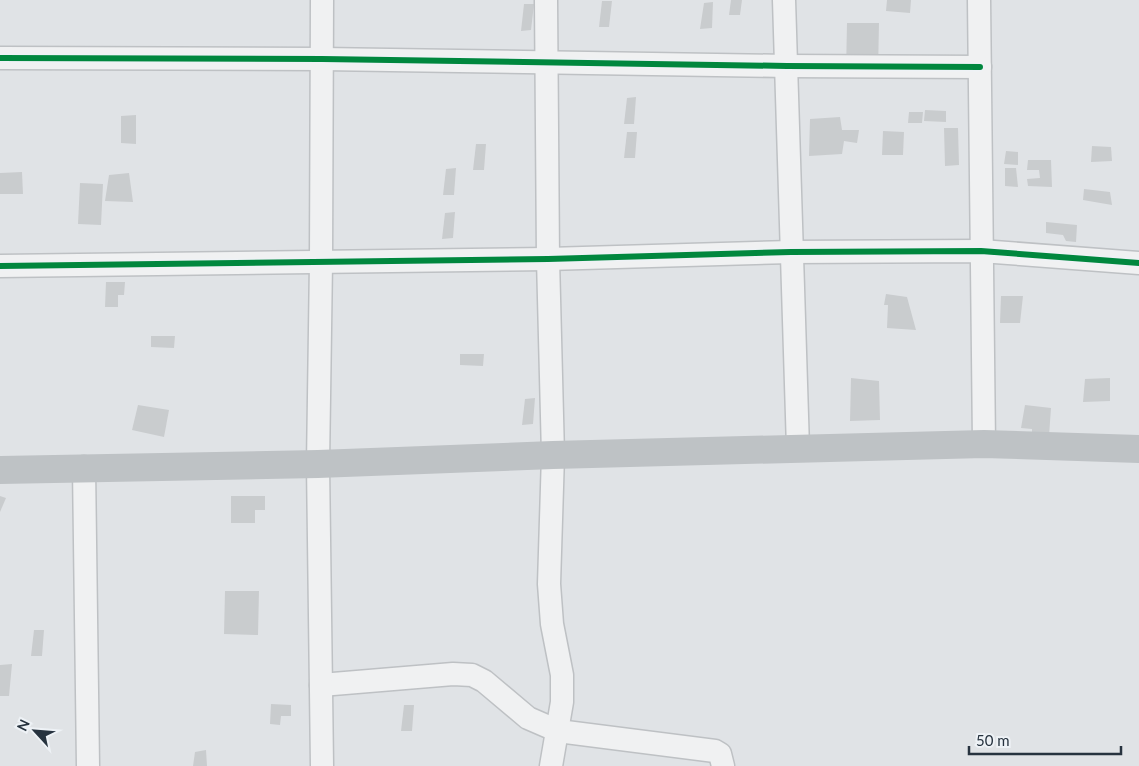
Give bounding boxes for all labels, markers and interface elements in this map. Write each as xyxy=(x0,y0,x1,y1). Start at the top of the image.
north arrow xyxy=(10,706,60,756)
text: N xyxy=(13,717,33,734)
scale bar xyxy=(969,724,1122,756)
text: 50 m xyxy=(976,731,1010,749)

